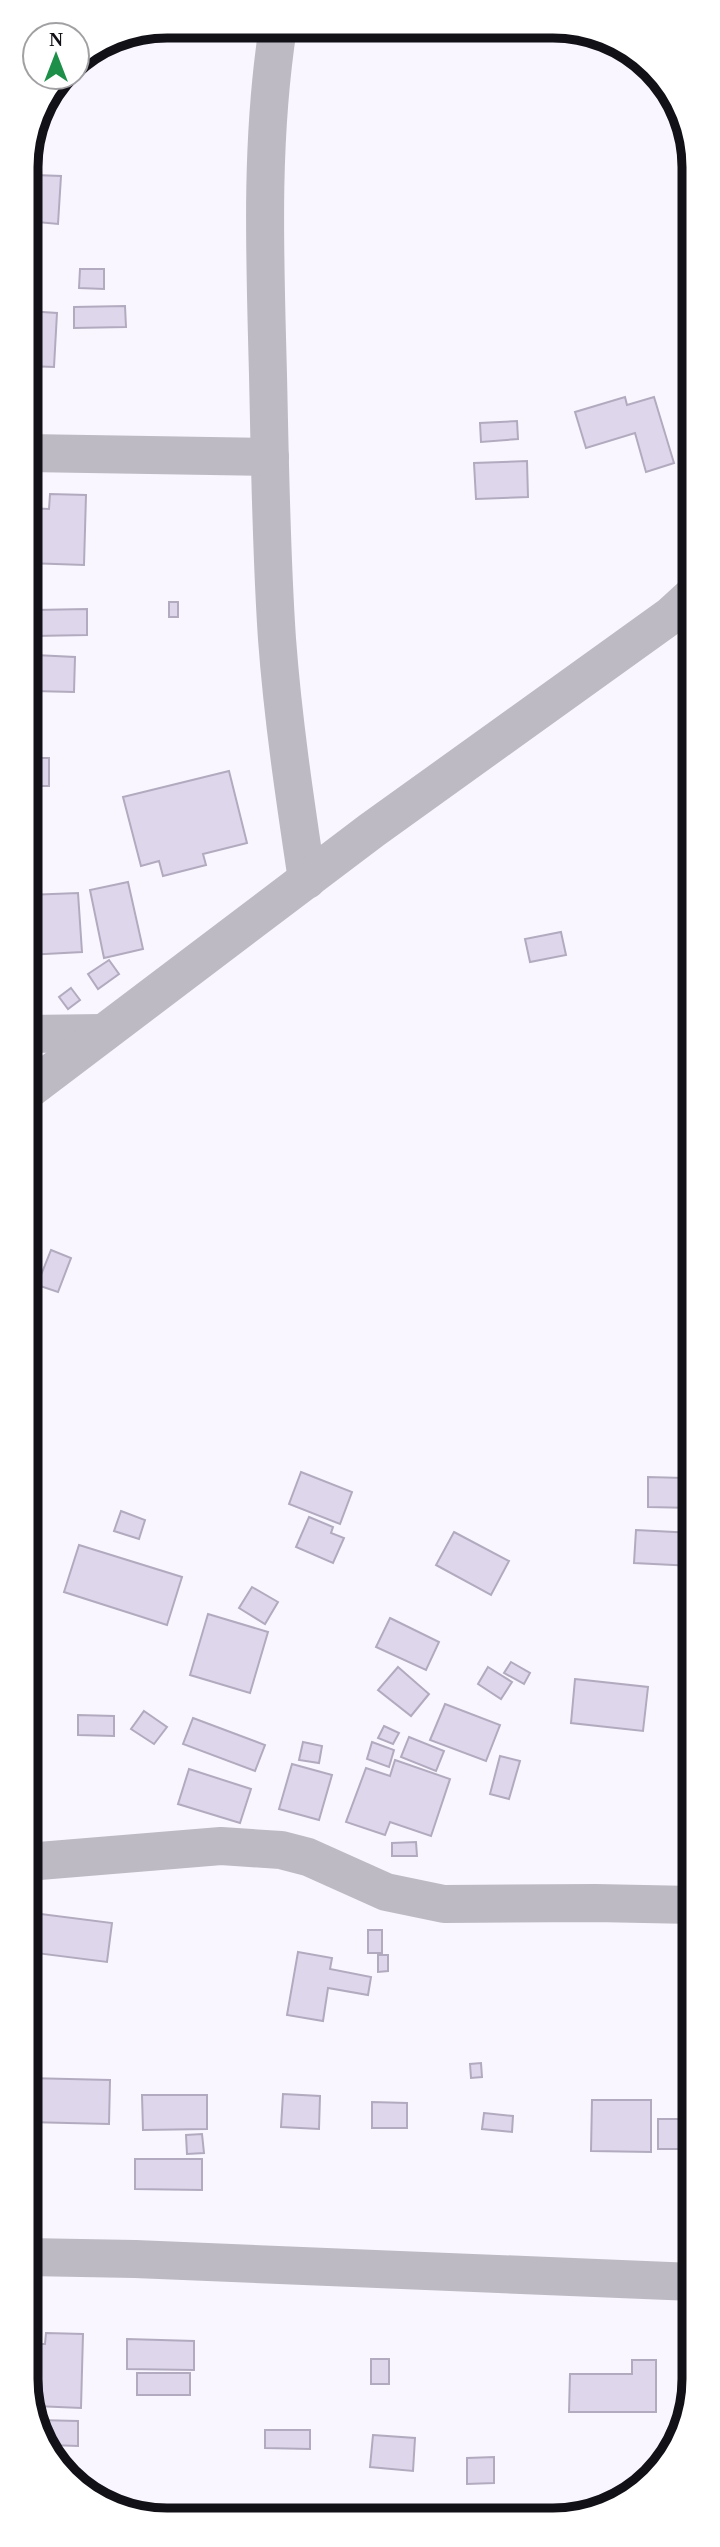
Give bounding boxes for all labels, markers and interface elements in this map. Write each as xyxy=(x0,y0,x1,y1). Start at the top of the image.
north arrow xyxy=(21,21,91,91)
text: N xyxy=(49,29,63,50)

